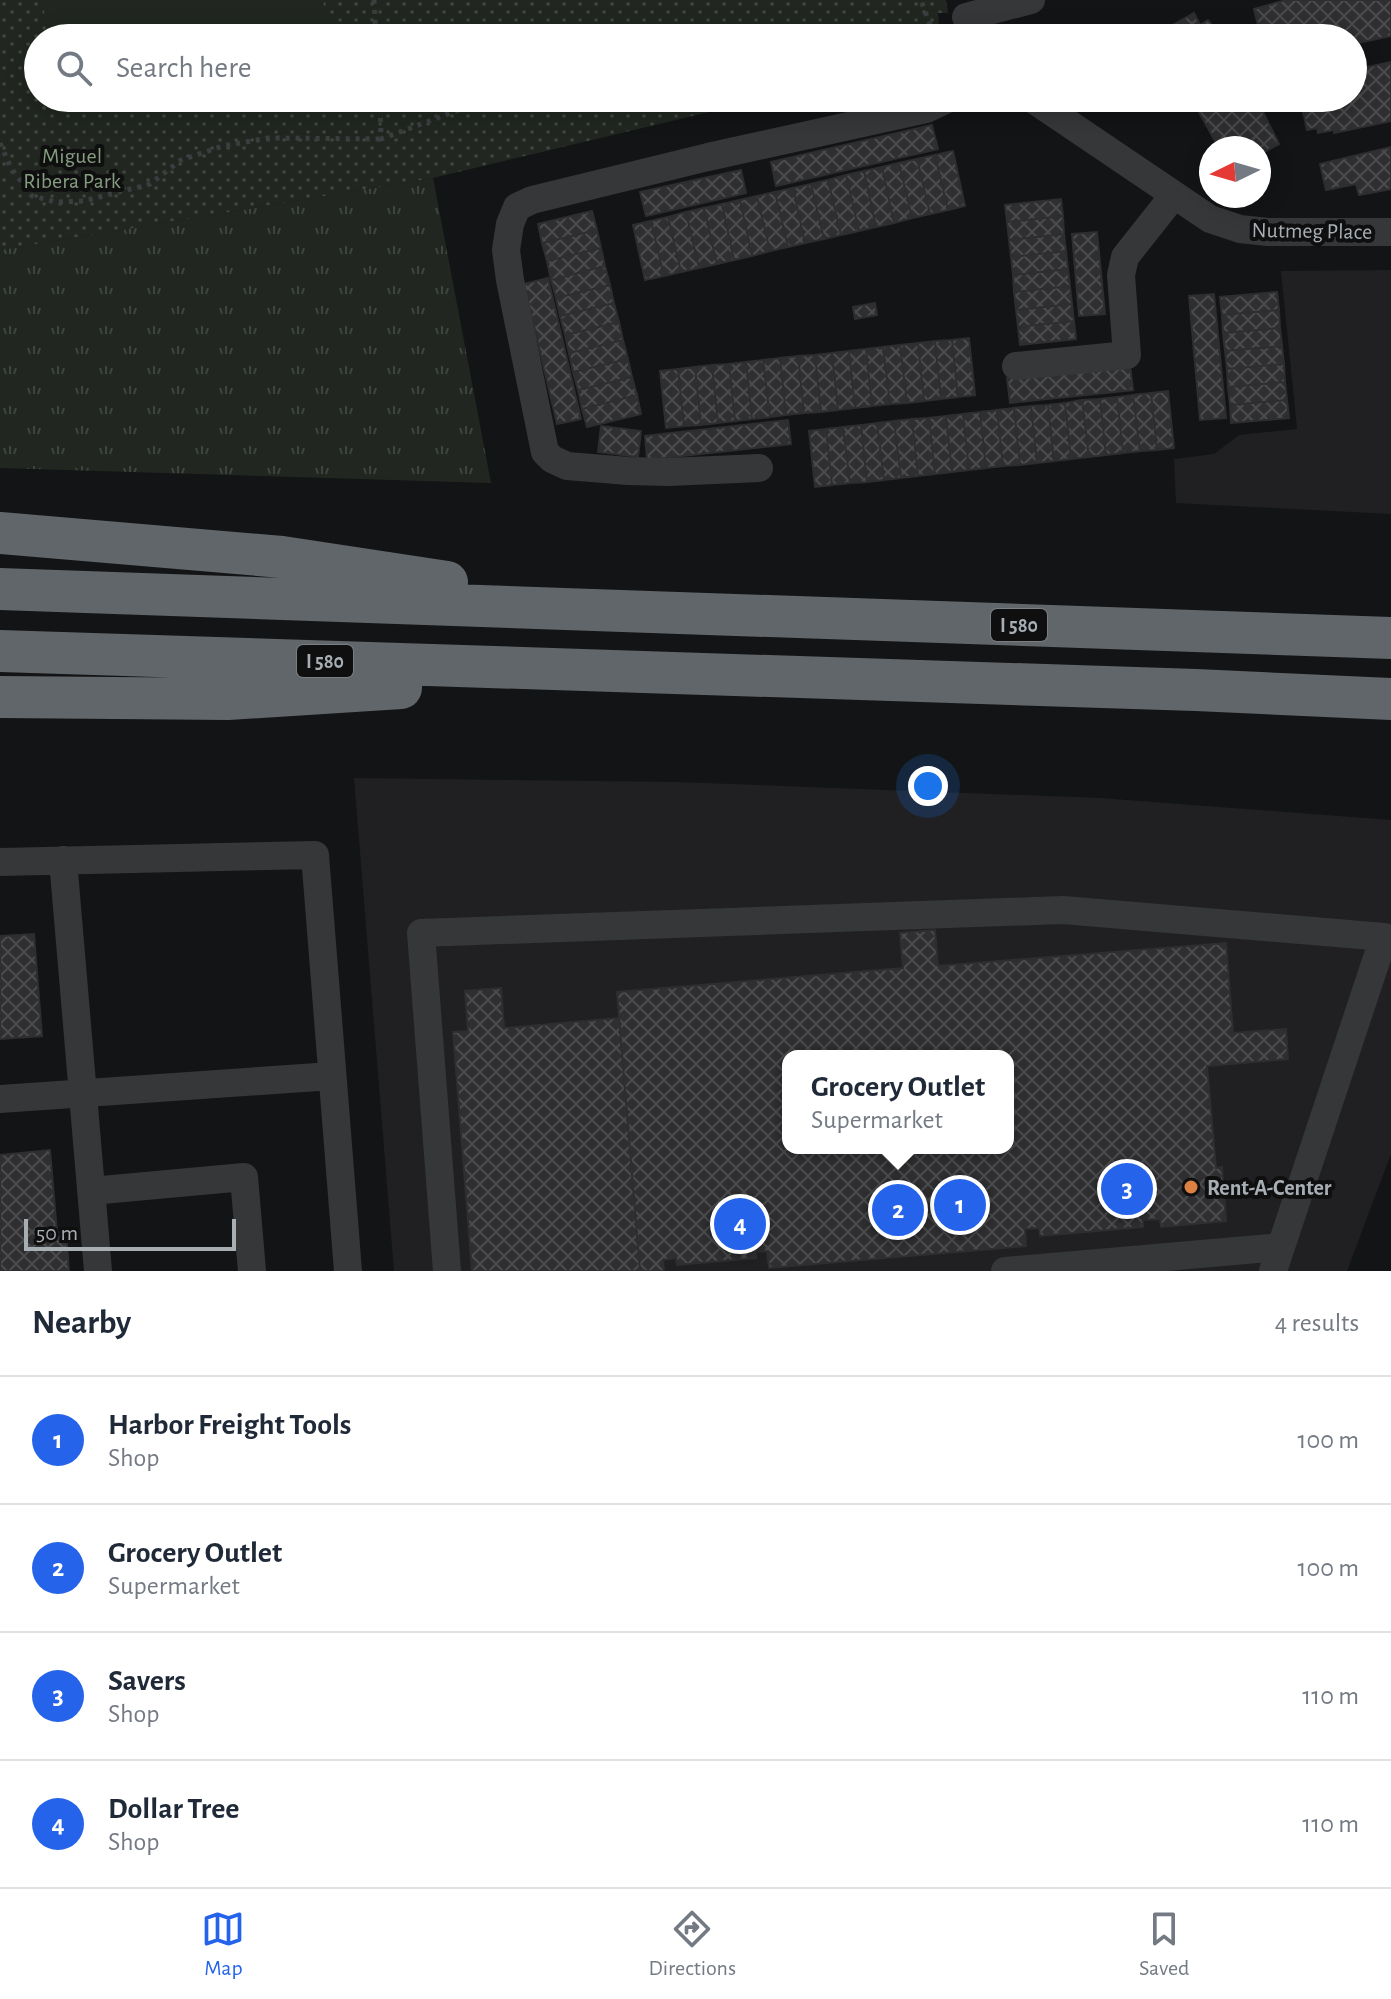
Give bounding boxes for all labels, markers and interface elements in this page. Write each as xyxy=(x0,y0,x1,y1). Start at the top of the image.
search box xyxy=(24,24,1367,112)
icon: search xyxy=(52,46,96,90)
text: Search here xyxy=(116,53,252,83)
north arrow xyxy=(1199,136,1271,208)
park label: Miguel Ribera Park xyxy=(23,145,121,192)
street label: Nutmeg Place xyxy=(1252,219,1372,243)
road number: I 580 xyxy=(991,609,1047,641)
road number: I 580 xyxy=(297,645,353,677)
your location xyxy=(908,766,948,806)
popup xyxy=(782,1050,1014,1154)
text: Grocery Outlet xyxy=(811,1072,985,1102)
text: Supermarket xyxy=(811,1107,943,1133)
pin: 3 xyxy=(1101,1159,1153,1219)
pin: 1 xyxy=(934,1175,986,1235)
place label: Rent-A-Center xyxy=(1207,1177,1332,1199)
marker: Rent-A-Center xyxy=(1182,1178,1200,1196)
pin: 2 xyxy=(872,1180,924,1240)
pin: 4 xyxy=(714,1194,766,1254)
scale bar xyxy=(24,1215,236,1251)
text: 50 m xyxy=(36,1222,78,1244)
text: Nearby xyxy=(32,1306,131,1340)
text: 4 results xyxy=(1275,1310,1359,1336)
text: Harbor Freight Tools xyxy=(108,1410,351,1440)
text: 1 xyxy=(53,1427,63,1453)
text: 100 m xyxy=(1298,1427,1359,1453)
text: Shop xyxy=(108,1445,160,1471)
text: Grocery Outlet xyxy=(108,1538,282,1568)
text: 2 xyxy=(52,1555,64,1581)
text: 100 m xyxy=(1298,1555,1359,1581)
text: Supermarket xyxy=(108,1573,240,1599)
text: Savers xyxy=(108,1666,186,1696)
text: 3 xyxy=(52,1683,64,1709)
text: 110 m xyxy=(1302,1683,1359,1709)
text: Shop xyxy=(108,1701,160,1727)
text: Dollar Tree xyxy=(108,1794,240,1824)
text: 4 xyxy=(51,1811,65,1837)
text: 110 m xyxy=(1302,1811,1359,1837)
text: Shop xyxy=(108,1829,160,1855)
tab: Map xyxy=(201,1907,245,1981)
tab: Directions xyxy=(648,1907,736,1981)
tab: Saved xyxy=(1139,1907,1189,1981)

